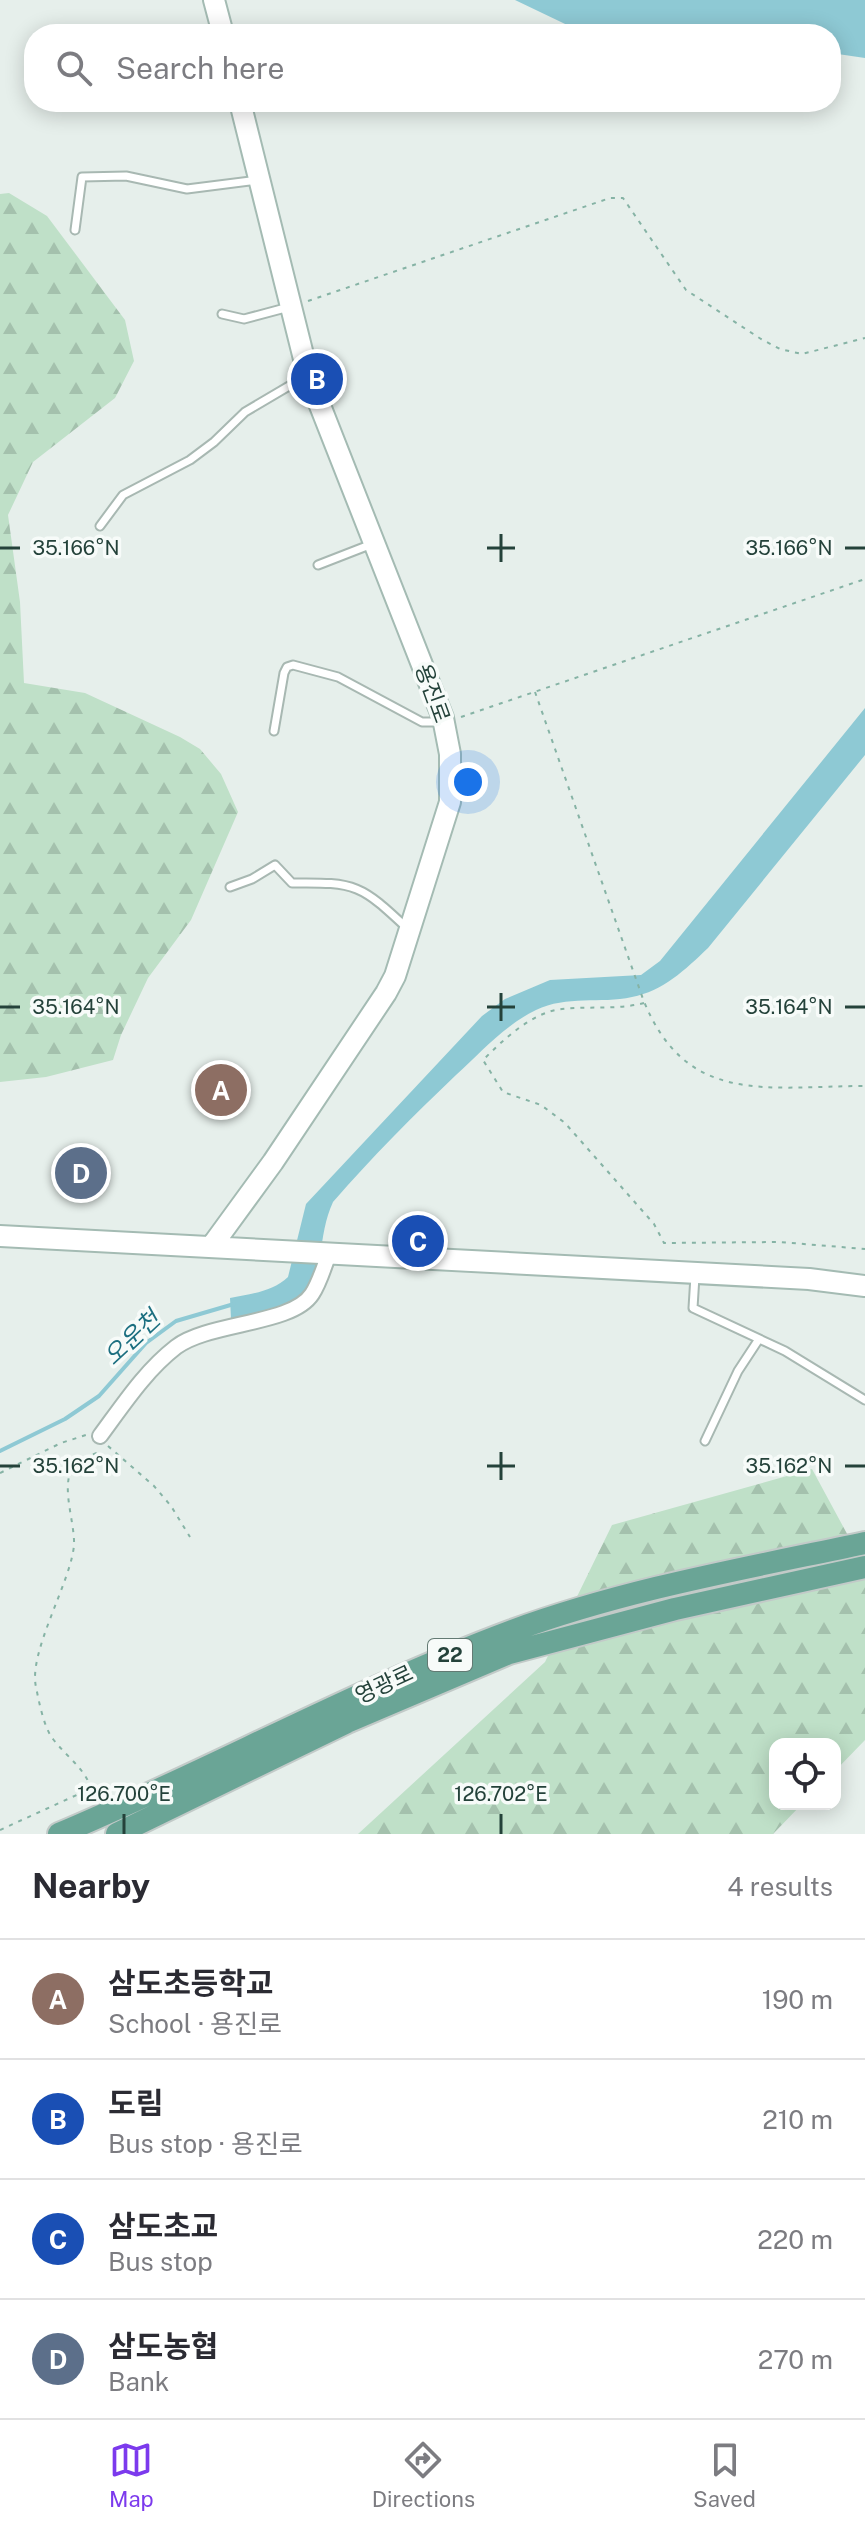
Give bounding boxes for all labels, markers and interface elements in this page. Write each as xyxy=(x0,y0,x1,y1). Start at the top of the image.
search box xyxy=(24,24,841,112)
icon: search xyxy=(52,46,96,90)
text: Search here xyxy=(116,50,284,86)
pin: B xyxy=(291,349,343,409)
text: 35.166°N xyxy=(32,536,120,560)
text: 35.166°N xyxy=(745,536,833,560)
street label: 용진로 xyxy=(410,660,456,726)
your location xyxy=(448,762,488,802)
text: 35.164°N xyxy=(32,995,120,1019)
text: 35.164°N xyxy=(745,995,833,1019)
pin: A xyxy=(195,1060,247,1120)
pin: D xyxy=(55,1143,107,1203)
pin: C xyxy=(392,1211,444,1271)
water label: 오운천 xyxy=(98,1302,167,1370)
text: 35.162°N xyxy=(33,1454,119,1478)
text: 35.162°N xyxy=(746,1454,832,1478)
road number: 22 xyxy=(428,1639,472,1671)
street label: 영광로 xyxy=(351,1659,417,1709)
map controls xyxy=(769,1738,841,1810)
button: locate xyxy=(769,1738,841,1810)
text: 126.700°E xyxy=(77,1782,171,1806)
text: 126.702°E xyxy=(454,1782,548,1806)
text: Nearby xyxy=(32,1866,150,1906)
text: 4 results xyxy=(727,1871,833,1902)
text: 삼도초등학교 xyxy=(108,1965,274,2001)
text: A xyxy=(49,1984,67,2015)
text: 190 m xyxy=(762,1984,833,2015)
text: School · 용진로 xyxy=(108,2008,282,2039)
text: 도림 xyxy=(108,2085,163,2121)
text: B xyxy=(49,2104,67,2135)
text: 210 m xyxy=(762,2104,833,2135)
text: Bus stop · 용진로 xyxy=(108,2128,303,2159)
text: 삼도초교 xyxy=(108,2208,218,2244)
text: C xyxy=(49,2224,67,2255)
text: 220 m xyxy=(757,2224,833,2255)
text: Bus stop xyxy=(108,2246,213,2277)
text: 삼도농협 xyxy=(108,2328,218,2364)
text: D xyxy=(49,2344,67,2375)
text: 270 m xyxy=(758,2344,833,2375)
text: Bank xyxy=(108,2366,169,2397)
tab: Map xyxy=(109,2438,154,2512)
tab: Directions xyxy=(372,2438,475,2512)
tab: Saved xyxy=(693,2438,756,2512)

